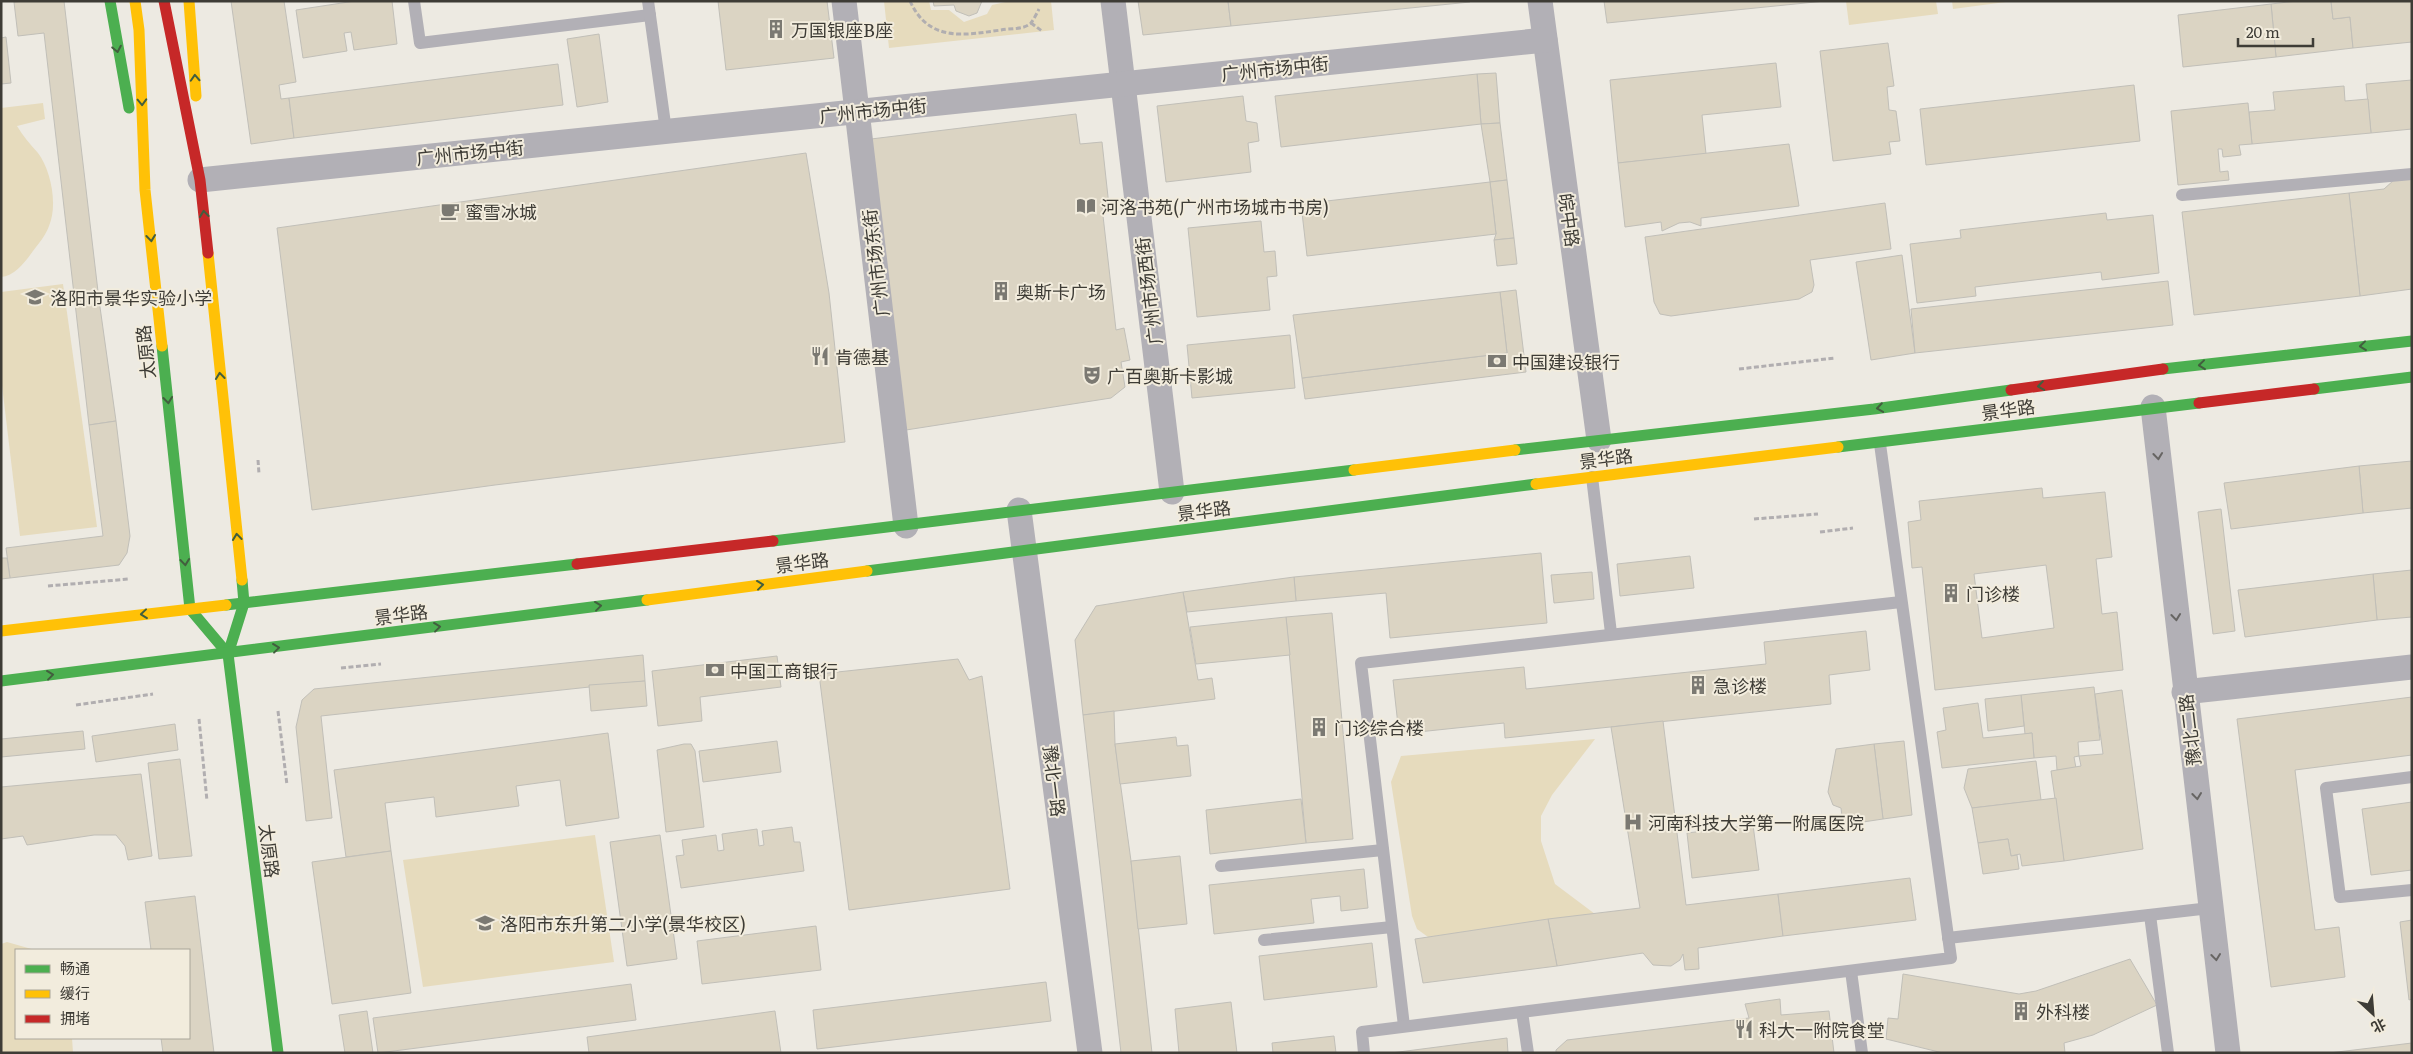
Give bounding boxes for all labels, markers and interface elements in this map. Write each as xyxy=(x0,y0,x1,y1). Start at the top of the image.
scale bar xyxy=(2238,15,2313,47)
place label: 万国银座B座 xyxy=(791,16,893,43)
building icon: 万国银座B座 xyxy=(765,18,787,40)
text: 20 m xyxy=(2246,20,2280,43)
one-way arrow xyxy=(111,45,122,54)
street label: 广州市场中街 xyxy=(1220,49,1330,87)
one-way arrow xyxy=(189,74,200,82)
street label: 广州市场中街 xyxy=(818,91,928,129)
one-way arrow xyxy=(137,98,147,106)
street label: 广州市场中街 xyxy=(415,133,525,171)
street label: 皖中路 xyxy=(1553,191,1587,249)
place label: 河洛书苑(广州市场城市书房) xyxy=(1101,193,1329,220)
library icon: 河洛书苑(广州市场城市书房) xyxy=(1075,195,1097,217)
place label: 蜜雪冰城 xyxy=(465,198,537,225)
cafe icon: 蜜雪冰城 xyxy=(439,200,461,222)
street label: 广州市场东街 xyxy=(855,208,895,318)
one-way arrow xyxy=(199,210,210,218)
one-way arrow xyxy=(145,235,156,243)
street label: 广州市场西街 xyxy=(1128,236,1168,346)
place label: 奥斯卡广场 xyxy=(1016,278,1106,305)
building icon: 奥斯卡广场 xyxy=(990,280,1012,302)
place label: 洛阳市景华实验小学 xyxy=(50,284,212,311)
school or university icon: 洛阳市景华实验小学 xyxy=(24,286,46,308)
street label: 太原路 xyxy=(129,324,161,380)
one-way arrow xyxy=(2359,341,2367,352)
place label: 肯德基 xyxy=(835,343,889,370)
restaurant icon: 肯德基 xyxy=(809,345,831,367)
place label: 中国建设银行 xyxy=(1512,348,1620,375)
bank icon: 中国建设银行 xyxy=(1486,350,1508,372)
one-way arrow xyxy=(2198,359,2206,370)
place label: 广百奥斯卡影城 xyxy=(1107,362,1233,389)
theatre icon: 广百奥斯卡影城 xyxy=(1081,364,1103,386)
one-way arrow xyxy=(215,371,226,379)
one-way arrow xyxy=(2036,380,2045,390)
street label: 景华路 xyxy=(1979,392,2037,426)
one-way arrow xyxy=(162,396,173,404)
one-way arrow xyxy=(1875,402,1883,413)
street label: 景华路 xyxy=(1578,441,1634,475)
one-way arrow xyxy=(2152,452,2163,460)
street label: 景华路 xyxy=(1176,493,1232,527)
one-way arrow xyxy=(232,533,243,541)
street label: 景华路 xyxy=(774,545,830,579)
one-way arrow xyxy=(179,558,190,566)
one-way arrow xyxy=(756,580,764,591)
place label: 门诊楼 xyxy=(1966,580,2020,607)
building icon: 门诊楼 xyxy=(1940,582,1962,604)
street label: 景华路 xyxy=(373,597,429,631)
one-way arrow xyxy=(595,601,603,612)
one-way arrow xyxy=(139,608,147,619)
one-way arrow xyxy=(2170,614,2181,622)
one-way arrow xyxy=(434,622,442,633)
one-way arrow xyxy=(272,643,280,654)
place label: 中国工商银行 xyxy=(730,657,838,684)
bank icon: 中国工商银行 xyxy=(704,659,726,681)
one-way arrow xyxy=(46,670,54,681)
place label: 急诊楼 xyxy=(1713,672,1767,699)
building icon: 急诊楼 xyxy=(1687,674,1709,696)
street label: 豫北二路 xyxy=(2171,693,2207,767)
place label: 门诊综合楼 xyxy=(1334,714,1424,741)
building icon: 门诊综合楼 xyxy=(1308,716,1330,738)
street label: 豫北一路 xyxy=(1037,744,1073,818)
one-way arrow xyxy=(2191,792,2202,800)
place label: 河南科技大学第一附属医院 xyxy=(1648,809,1864,836)
hospital icon: 河南科技大学第一附属医院 xyxy=(1622,811,1644,833)
street label: 太原路 xyxy=(253,823,287,879)
place label: 洛阳市东升第二小学(景华校区) xyxy=(500,910,746,937)
school or university icon: 洛阳市东升第二小学(景华校区) xyxy=(474,912,496,934)
legend xyxy=(15,949,190,1039)
one-way arrow xyxy=(2210,954,2221,962)
text: 畅通 xyxy=(60,956,90,979)
text: 缓行 xyxy=(60,981,90,1004)
north arrow xyxy=(2348,989,2398,1039)
place label: 外科楼 xyxy=(2036,998,2090,1025)
building icon: 外科楼 xyxy=(2010,1000,2032,1022)
text: 拥堵 xyxy=(60,1006,90,1029)
text: 北 xyxy=(2368,1015,2390,1039)
place label: 科大一附院食堂 xyxy=(1759,1016,1885,1043)
restaurant icon: 科大一附院食堂 xyxy=(1733,1018,1755,1040)

